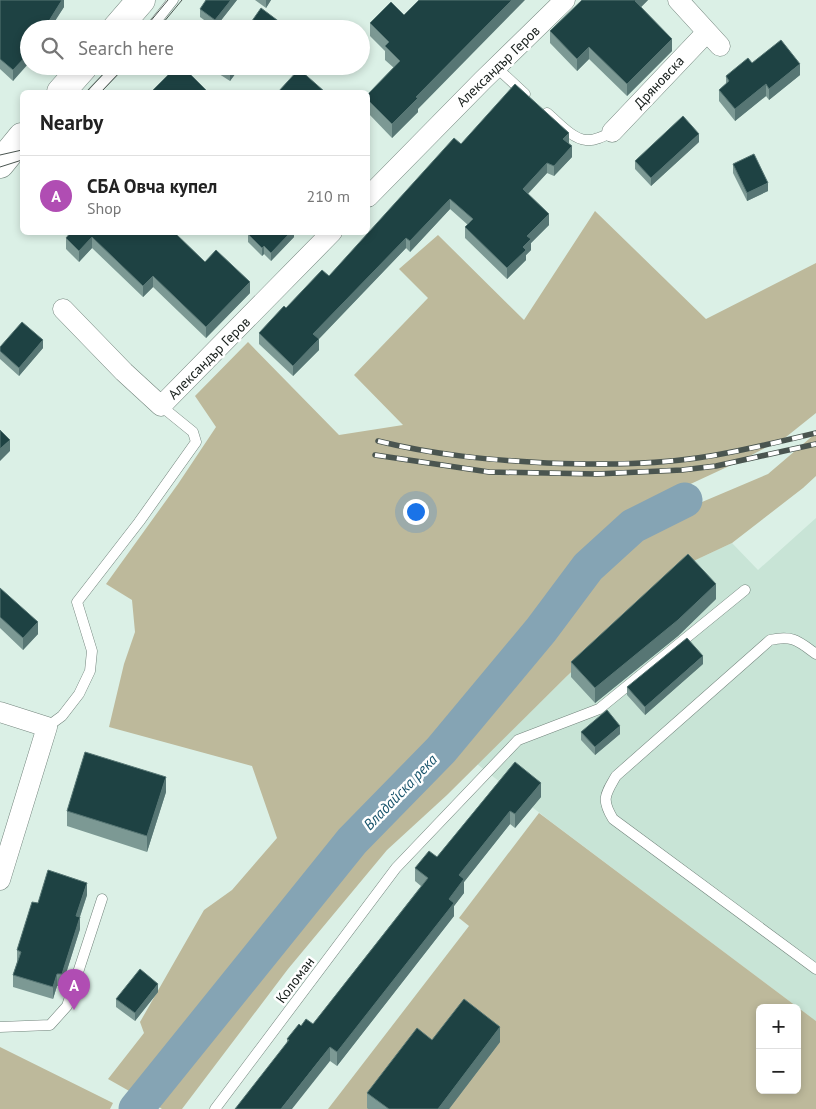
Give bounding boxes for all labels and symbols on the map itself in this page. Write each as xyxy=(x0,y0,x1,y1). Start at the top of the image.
street label: Александър Геров xyxy=(452,22,544,110)
street label: Дряновска xyxy=(630,52,688,112)
street label: Александър Геров xyxy=(164,313,254,403)
your location xyxy=(403,499,429,525)
water label: Владайска река xyxy=(359,750,441,834)
street label: Коломан xyxy=(272,953,318,1007)
pin: A xyxy=(58,969,90,1010)

